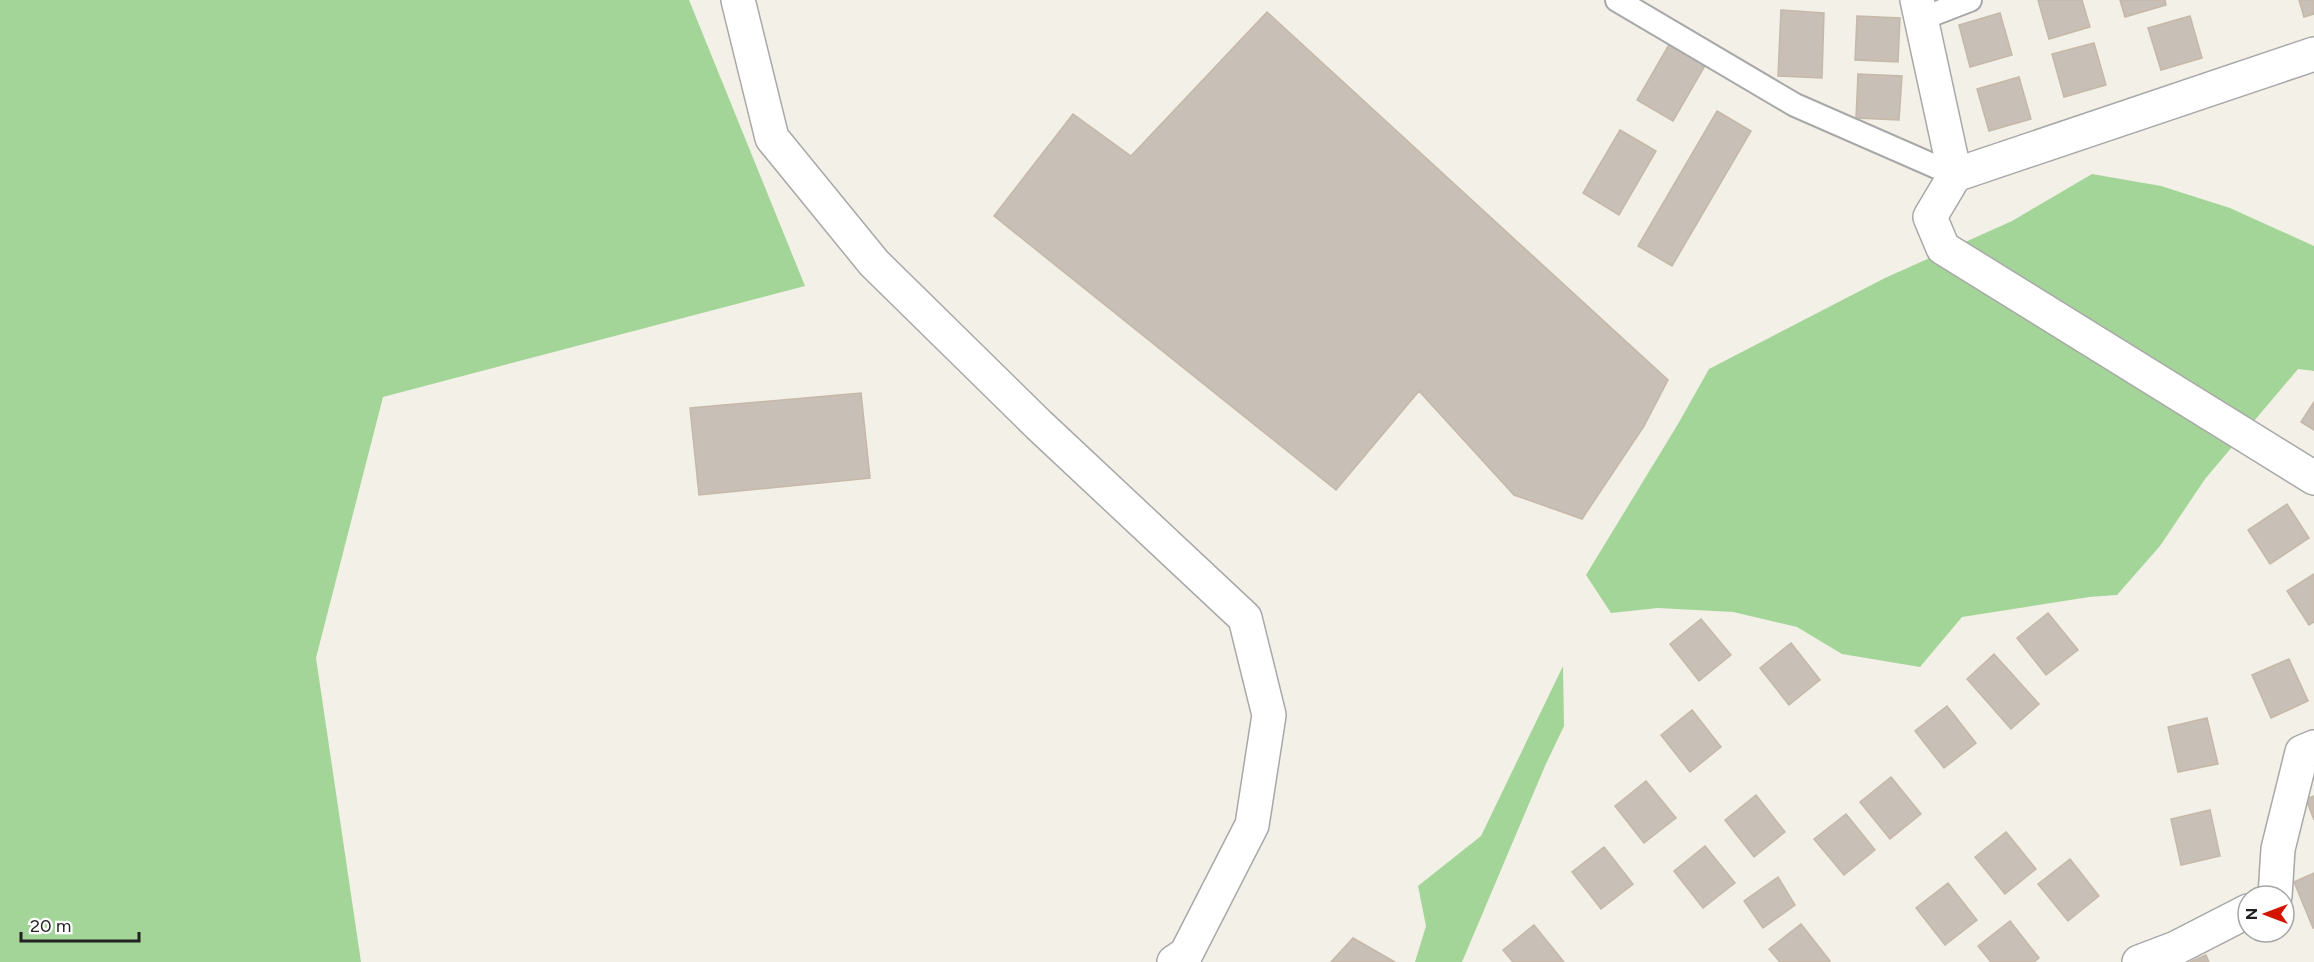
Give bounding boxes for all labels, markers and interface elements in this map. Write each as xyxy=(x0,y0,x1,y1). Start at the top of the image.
north arrow xyxy=(2236,884,2296,944)
scale bar xyxy=(21,905,140,943)
text: N xyxy=(2242,908,2261,920)
text: 20 m xyxy=(30,915,71,937)

